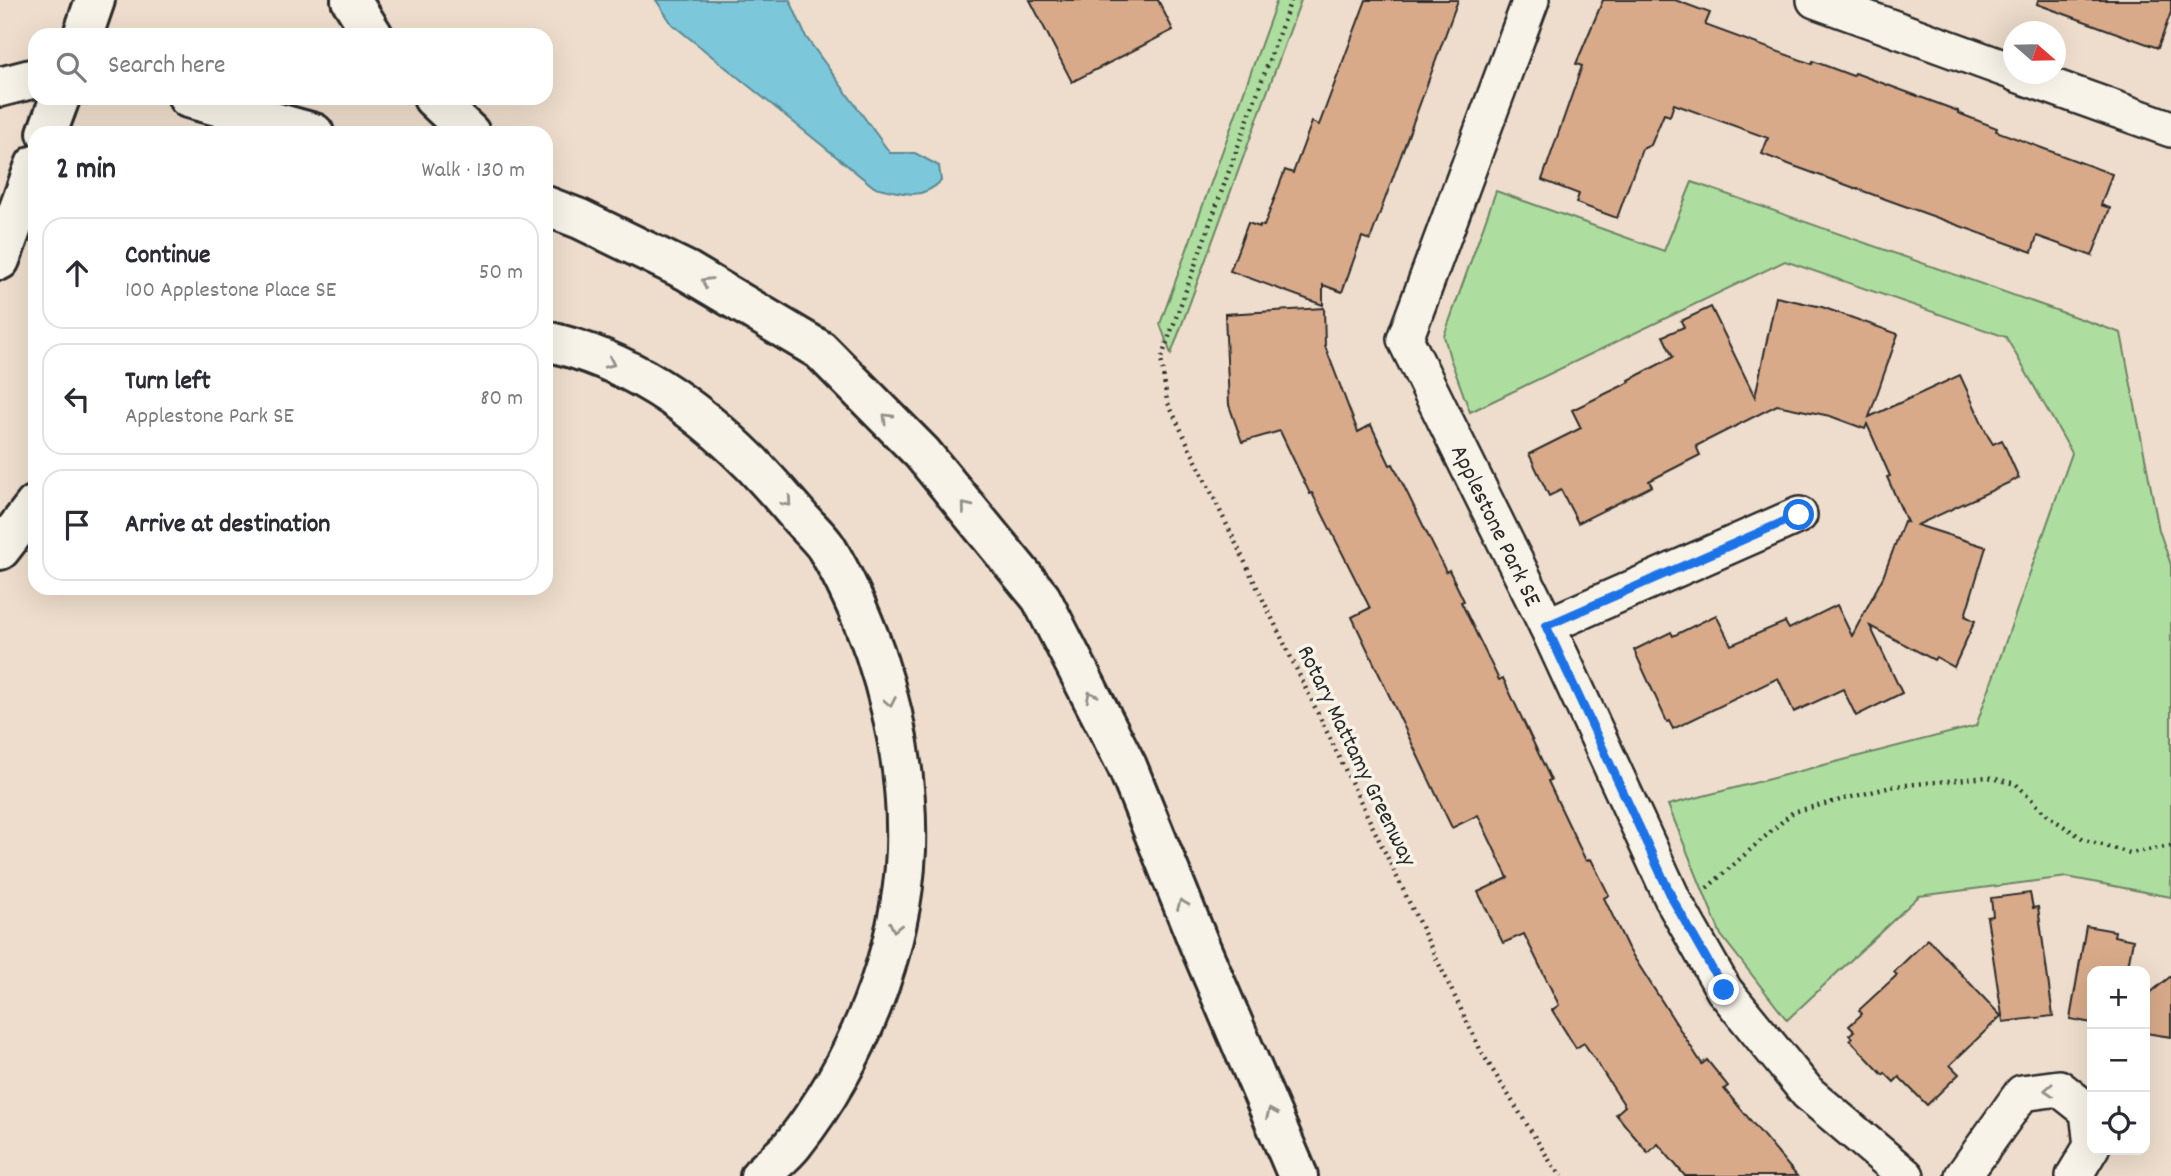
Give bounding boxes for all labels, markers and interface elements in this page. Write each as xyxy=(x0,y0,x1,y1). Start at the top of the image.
north arrow xyxy=(2003,21,2066,84)
search box xyxy=(28,28,553,105)
icon: search xyxy=(52,48,90,86)
text: Search here xyxy=(108,48,226,85)
text: 2 min xyxy=(56,150,116,193)
text: Walk · 130 m xyxy=(421,155,525,188)
text: Continue xyxy=(125,238,210,275)
icon: ahead xyxy=(58,254,96,292)
text: 50 m xyxy=(479,257,523,290)
text: 100 Applestone Place SE xyxy=(125,275,336,308)
one-way arrow xyxy=(701,278,714,291)
one-way arrow xyxy=(603,355,615,369)
text: Turn left xyxy=(125,364,211,401)
icon: left xyxy=(58,380,96,418)
text: 80 m xyxy=(480,383,523,416)
text: Applestone Park SE xyxy=(125,401,294,434)
one-way arrow xyxy=(882,413,895,426)
street label: Applestone Park SE xyxy=(1440,440,1548,613)
one-way arrow xyxy=(779,494,791,507)
route start xyxy=(1783,499,1814,530)
one-way arrow xyxy=(962,502,975,514)
icon: arrive xyxy=(58,506,96,544)
text: Arrive at destination xyxy=(125,507,330,544)
street label: Rotary Mattamy Greenway xyxy=(1287,640,1424,874)
one-way arrow xyxy=(1086,691,1099,703)
one-way arrow xyxy=(881,696,896,708)
one-way arrow xyxy=(1177,898,1191,910)
one-way arrow xyxy=(889,921,903,933)
map controls xyxy=(2087,966,2150,1155)
button: + xyxy=(2087,966,2150,1029)
route end xyxy=(1708,974,1739,1005)
button: − xyxy=(2087,1029,2150,1092)
one-way arrow xyxy=(2043,1083,2054,1098)
button: locate xyxy=(2087,1092,2150,1155)
one-way arrow xyxy=(1265,1108,1279,1121)

